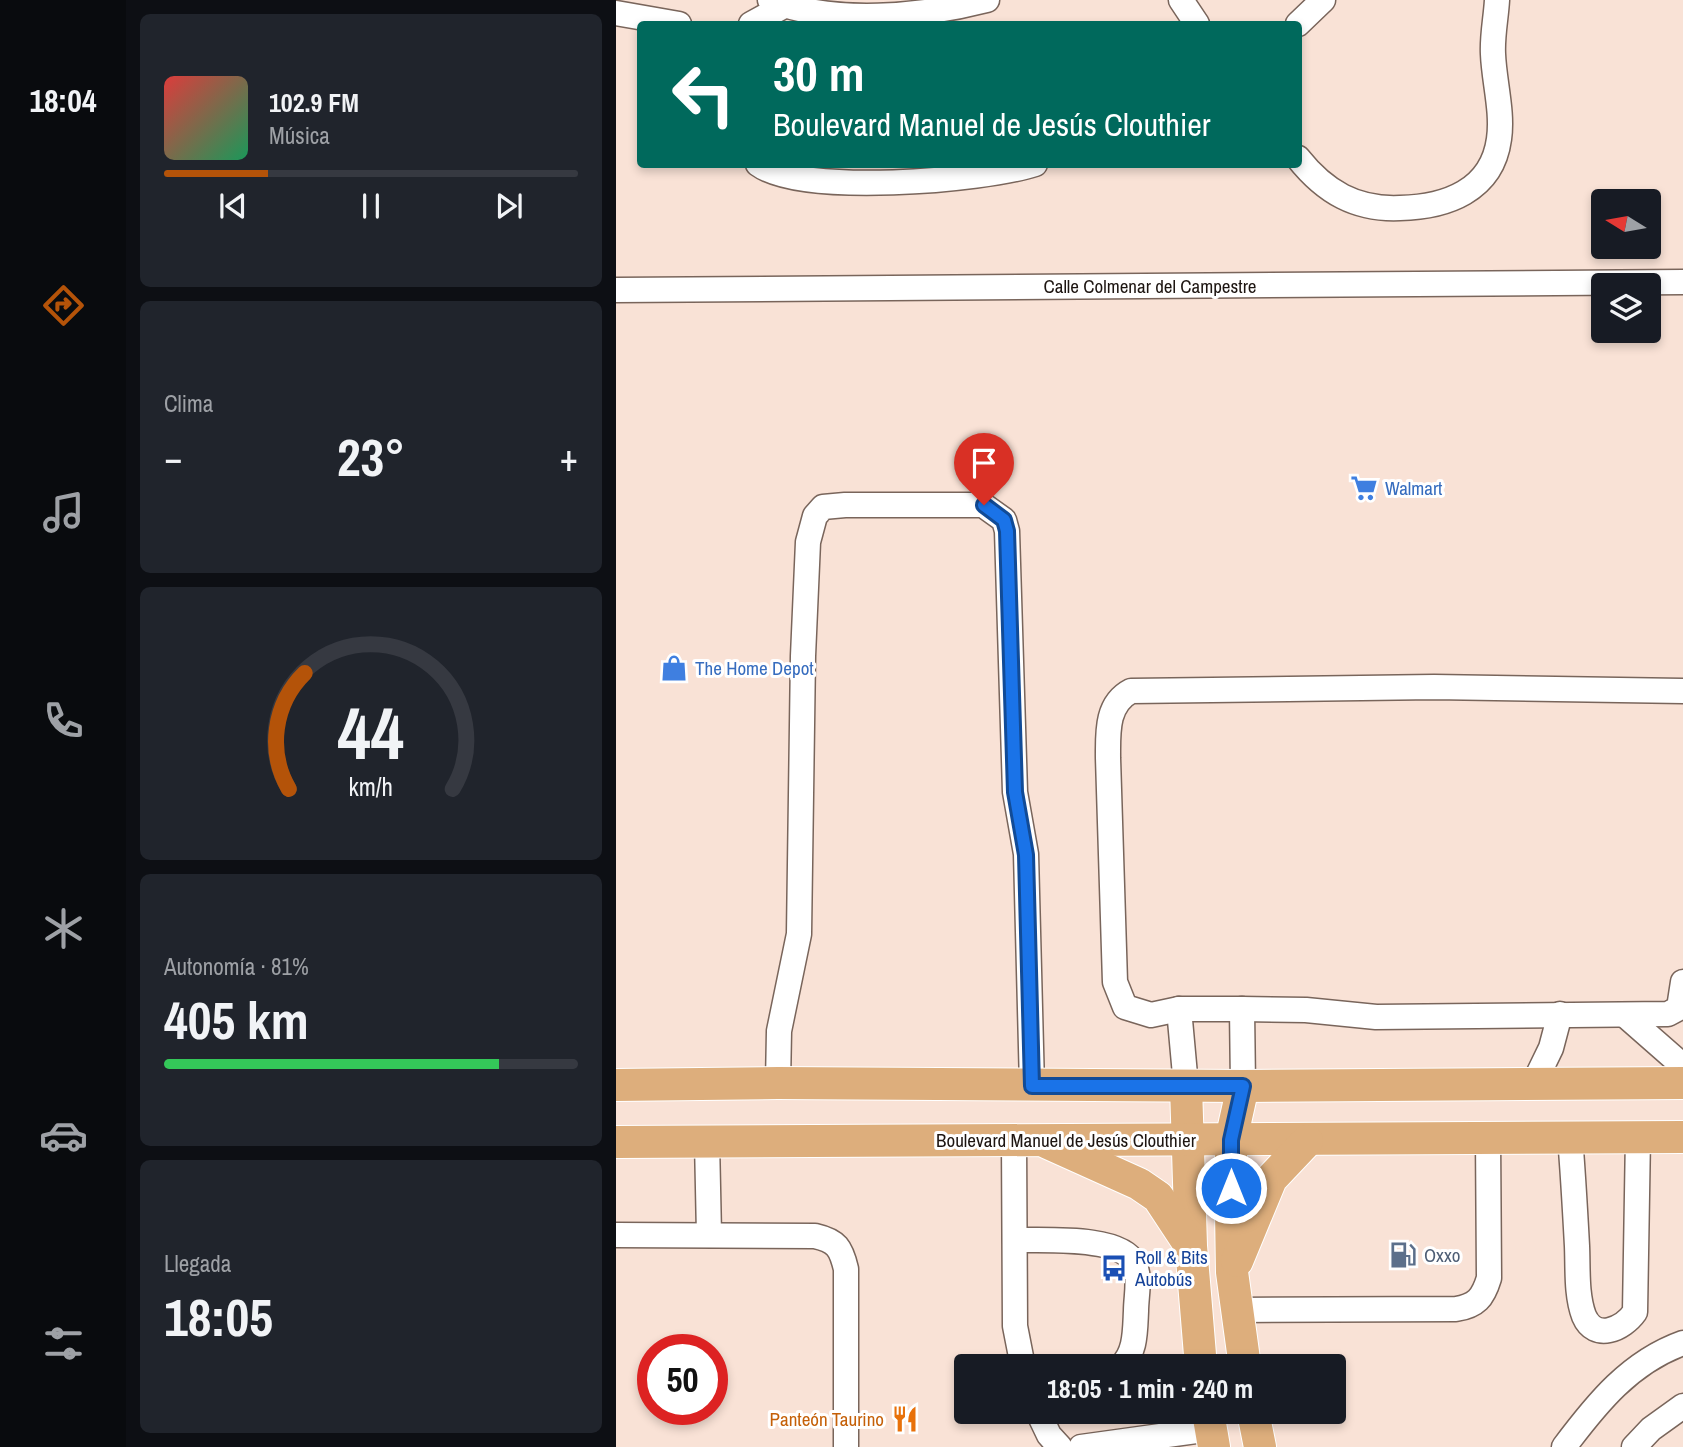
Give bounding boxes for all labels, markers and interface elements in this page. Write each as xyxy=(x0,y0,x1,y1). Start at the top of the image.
text: 30 m xyxy=(773,40,865,106)
icon: left xyxy=(658,49,749,140)
text: 18:04 xyxy=(29,79,97,122)
text: 102.9 FM xyxy=(269,85,359,120)
text: Boulevard Manuel de Jesús Clouthier xyxy=(773,103,1211,146)
text: Música xyxy=(269,120,330,151)
icon: previous xyxy=(214,187,252,225)
icon: pause xyxy=(352,187,390,225)
icon: next xyxy=(490,187,528,225)
north arrow xyxy=(1591,189,1661,259)
map controls xyxy=(1591,189,1661,343)
street label: Calle Colmenar del Campestre xyxy=(1044,273,1257,299)
button: layers xyxy=(1591,273,1661,343)
icon: directions xyxy=(39,281,88,330)
text: Clima xyxy=(164,388,213,419)
text: 23° xyxy=(337,422,405,492)
text: − xyxy=(164,432,182,483)
text: + xyxy=(560,432,578,483)
pin xyxy=(954,433,1014,505)
icon: arrive xyxy=(965,444,1003,482)
supermarket icon: Walmart xyxy=(1349,473,1379,503)
place label: Walmart xyxy=(1385,475,1443,501)
icon: music xyxy=(39,488,88,537)
shop icon: The Home Depot xyxy=(659,653,689,683)
place label: The Home Depot xyxy=(695,655,814,681)
text: 44 xyxy=(338,685,404,783)
icon: phone xyxy=(39,696,88,745)
text: km/h xyxy=(349,770,393,804)
icon: climate xyxy=(39,904,88,953)
text: Autonomía · 81% xyxy=(164,951,309,982)
text: 405 km xyxy=(164,985,309,1055)
icon: car xyxy=(39,1111,88,1160)
street label: Boulevard Manuel de Jesús Clouthier xyxy=(936,1127,1197,1153)
position arrow xyxy=(1194,1151,1268,1225)
fuel station icon: Oxxo xyxy=(1388,1240,1418,1270)
place label: Oxxo xyxy=(1424,1242,1460,1268)
place label: Roll & Bits Autobús xyxy=(1134,1244,1208,1292)
text: Llegada xyxy=(164,1248,231,1279)
bus stop icon: Roll & Bits Autobús xyxy=(1099,1253,1129,1283)
text: 18:05 xyxy=(164,1282,273,1352)
icon: filters xyxy=(39,1319,88,1368)
speed limit sign: 50 xyxy=(637,1334,728,1425)
text: 18:05 · 1 min · 240 m xyxy=(1047,1371,1253,1406)
restaurant icon: Panteón Taurino xyxy=(890,1404,920,1434)
place label: Panteón Taurino xyxy=(770,1406,884,1432)

